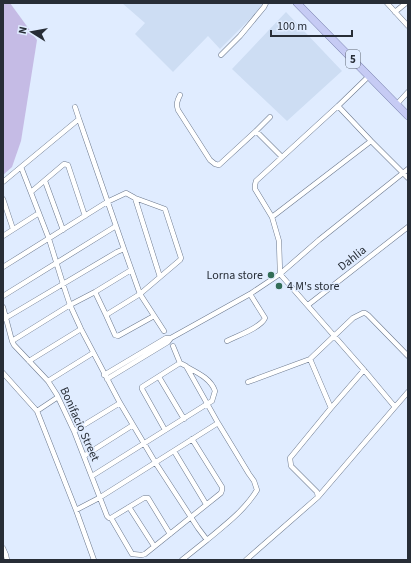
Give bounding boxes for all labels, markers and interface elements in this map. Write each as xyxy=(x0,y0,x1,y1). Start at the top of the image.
north arrow xyxy=(12,12,52,52)
scale bar xyxy=(271,12,352,38)
text: 100 m xyxy=(277,18,307,35)
text: N xyxy=(15,25,31,35)
road number: 5 xyxy=(346,50,360,68)
street label: Dahlia xyxy=(334,242,370,275)
place label: Lorna store xyxy=(206,267,263,284)
marker: Lorna store xyxy=(266,270,276,280)
place label: 4 M's store xyxy=(287,278,339,295)
marker: 4 M's store xyxy=(274,281,284,291)
street label: Bonifacio Street xyxy=(56,384,104,464)

